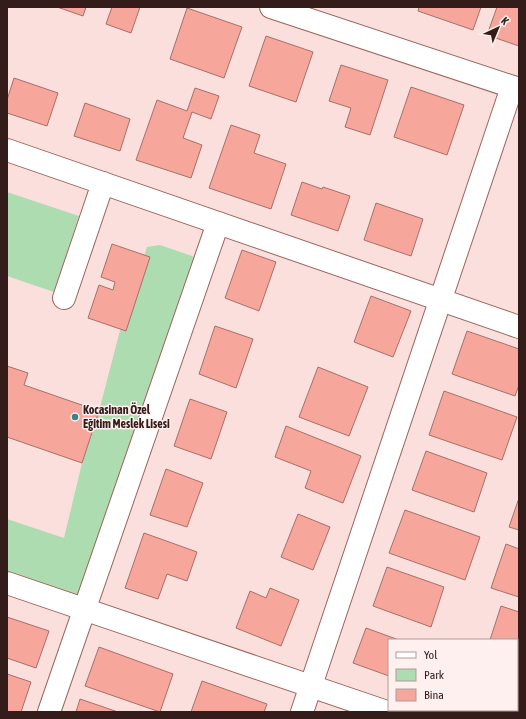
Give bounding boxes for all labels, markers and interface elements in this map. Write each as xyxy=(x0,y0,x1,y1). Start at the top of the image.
north arrow xyxy=(478,8,518,48)
text: K xyxy=(499,15,511,27)
place label: Kocasinan Özel Eğitim Meslek Lisesi xyxy=(83,402,170,431)
marker: Kocasinan Özel Eğitim Meslek Lisesi xyxy=(70,412,80,422)
legend xyxy=(388,639,518,711)
text: Yol xyxy=(424,648,438,662)
text: Park xyxy=(424,668,445,682)
text: Bina xyxy=(424,688,444,702)

